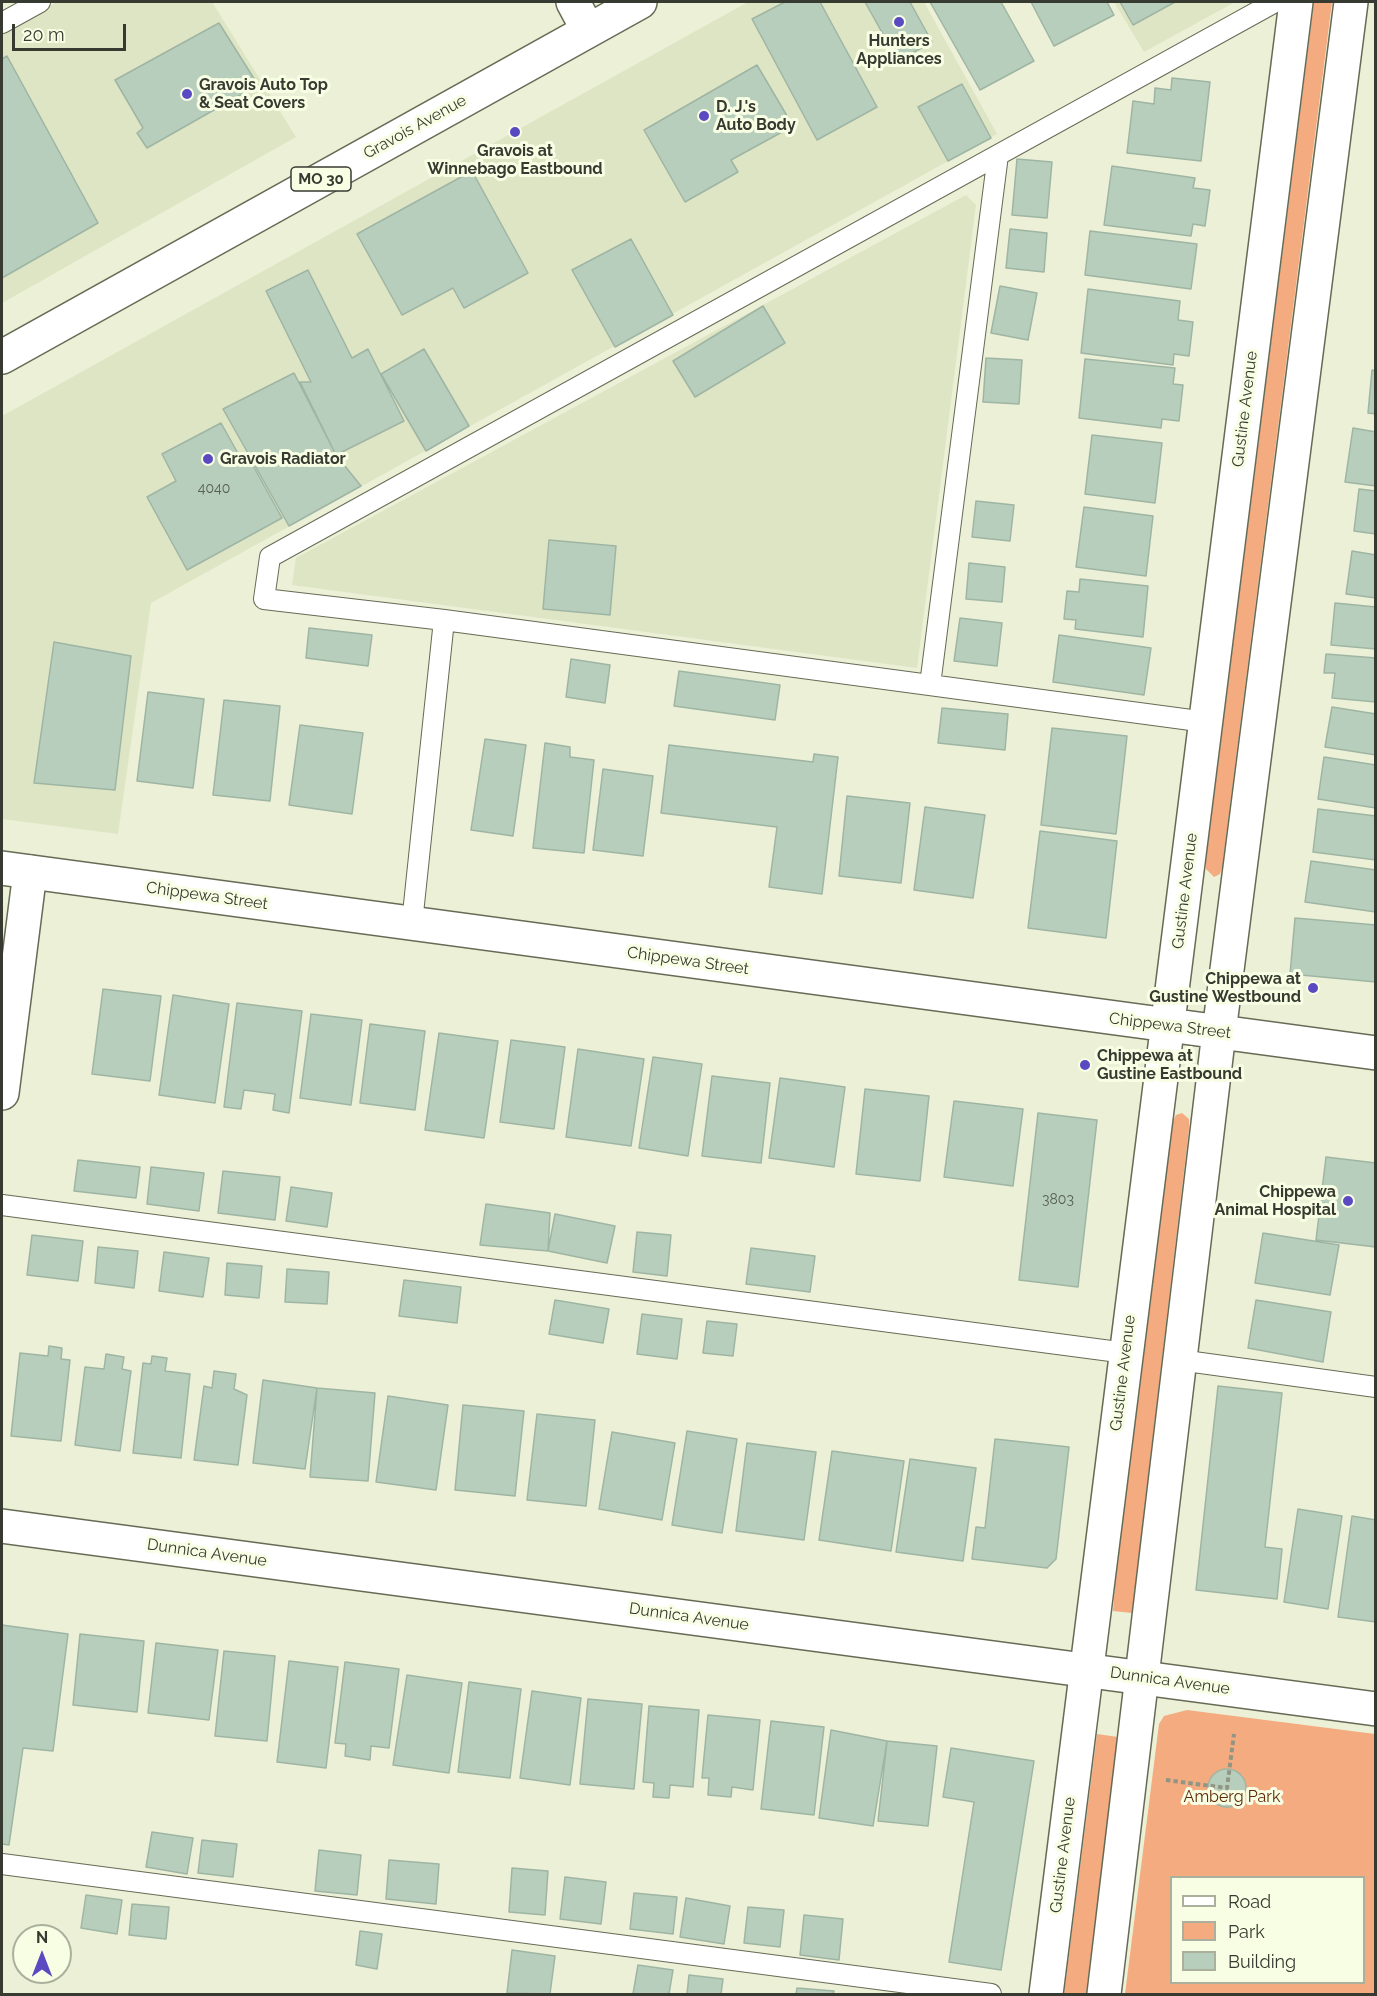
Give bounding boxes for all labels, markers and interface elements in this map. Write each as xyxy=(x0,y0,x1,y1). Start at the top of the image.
scale bar xyxy=(15,12,129,50)
marker: Hunters Appliances xyxy=(892,15,906,29)
text: 20 m xyxy=(23,24,65,45)
place label: Hunters Appliances xyxy=(856,31,942,69)
place label: Gravois Auto Top & Seat Covers xyxy=(199,75,328,113)
marker: Gravois Auto Top & Seat Covers xyxy=(180,87,194,101)
street label: Gravois Avenue xyxy=(360,91,470,163)
place label: D. J.'s Auto Body xyxy=(716,97,796,135)
marker: D. J.'s Auto Body xyxy=(697,109,711,123)
marker: Gravois at Winnebago Eastbound xyxy=(508,125,522,139)
place label: Gravois at Winnebago Eastbound xyxy=(427,141,603,179)
road number: MO 30 xyxy=(291,167,351,191)
street label: Gustine Avenue xyxy=(1228,350,1262,468)
place label: Gravois Radiator xyxy=(220,449,346,469)
marker: Gravois Radiator xyxy=(201,452,215,466)
house number: 4040 xyxy=(198,481,230,497)
street label: Gustine Avenue xyxy=(1168,832,1202,950)
street label: Chippewa Street xyxy=(145,878,269,914)
street label: Chippewa Street xyxy=(626,943,750,979)
place label: Chippewa at Gustine Westbound xyxy=(1149,969,1301,1007)
marker: Chippewa at Gustine Westbound xyxy=(1306,981,1320,995)
street label: Chippewa Street xyxy=(1108,1009,1232,1043)
place label: Chippewa at Gustine Eastbound xyxy=(1097,1046,1242,1084)
marker: Chippewa at Gustine Eastbound xyxy=(1078,1058,1092,1072)
place label: Chippewa Animal Hospital xyxy=(1215,1182,1336,1220)
house number: 3803 xyxy=(1042,1192,1074,1208)
marker: Chippewa Animal Hospital xyxy=(1341,1194,1355,1208)
street label: Gustine Avenue xyxy=(1106,1314,1140,1432)
street label: Dunnica Avenue xyxy=(146,1535,268,1571)
street label: Dunnica Avenue xyxy=(628,1599,750,1635)
street label: Dunnica Avenue xyxy=(1109,1663,1231,1699)
park label: Amberg Park xyxy=(1184,1787,1280,1807)
street label: Gustine Avenue xyxy=(1046,1796,1080,1914)
legend xyxy=(1170,1876,1365,1984)
text: Road xyxy=(1228,1891,1271,1912)
text: Park xyxy=(1228,1921,1265,1942)
north arrow xyxy=(12,1924,72,1984)
text: N xyxy=(36,1928,48,1947)
text: Building xyxy=(1228,1951,1296,1972)

